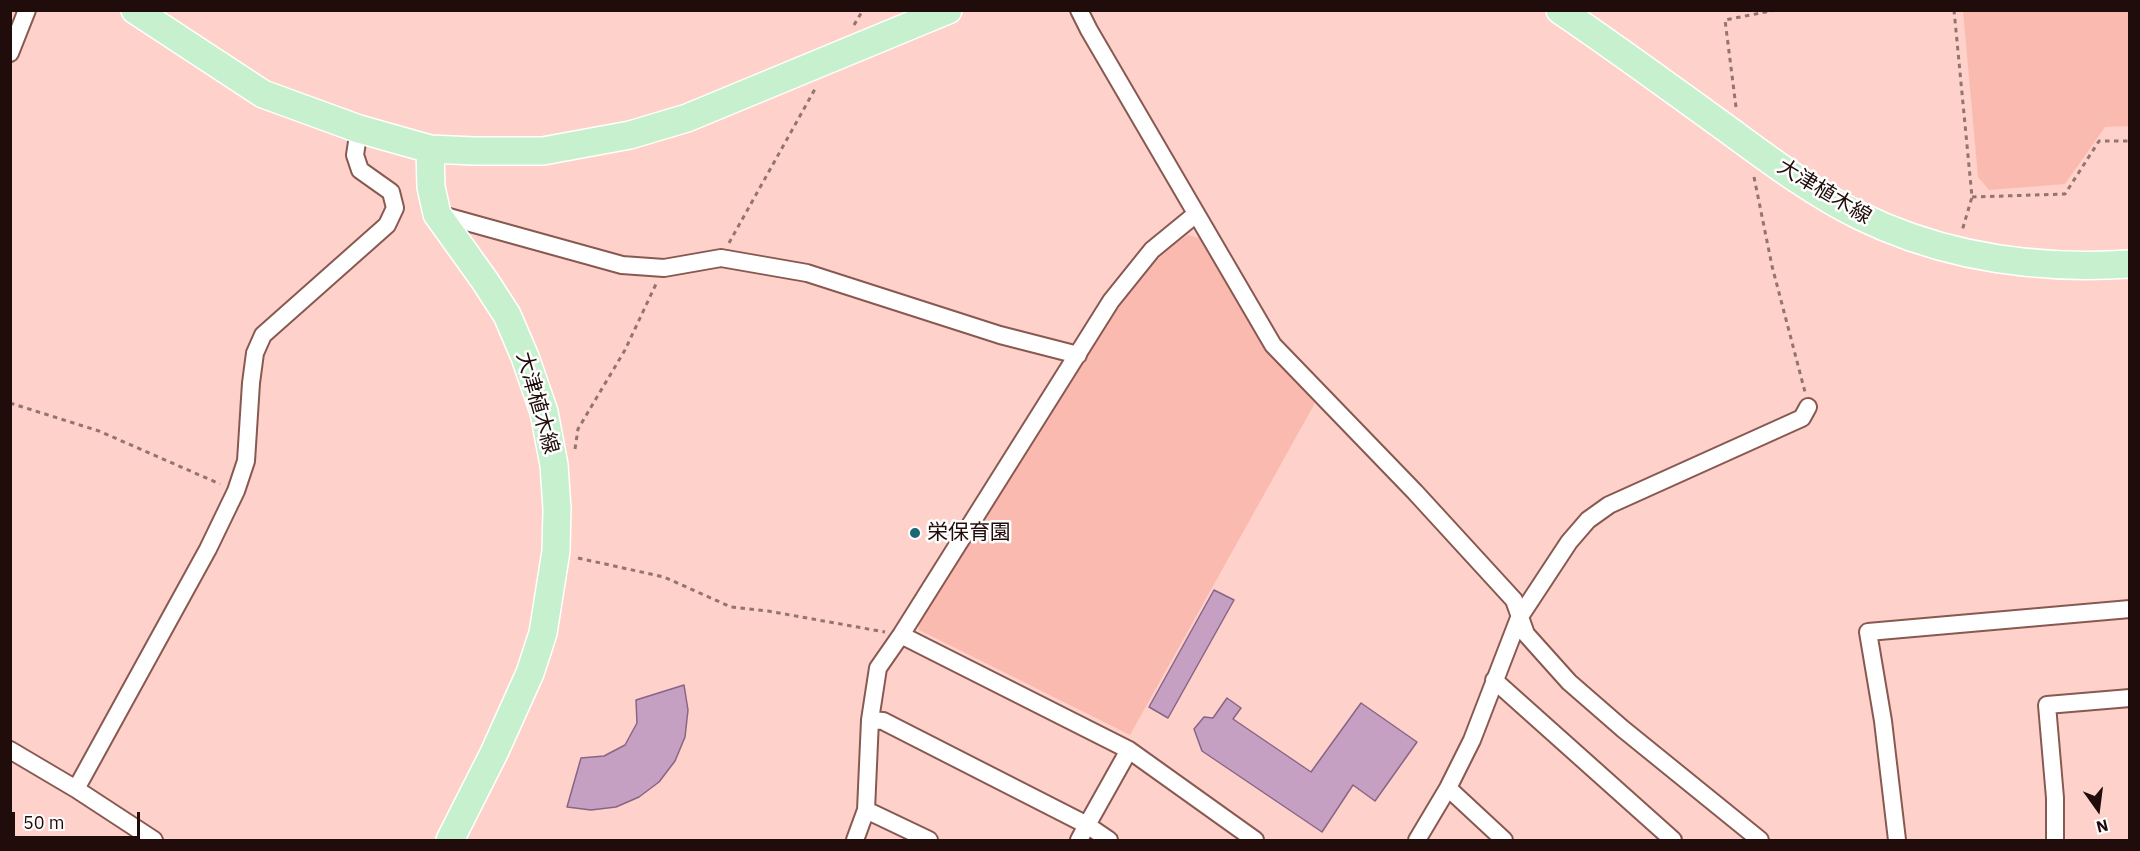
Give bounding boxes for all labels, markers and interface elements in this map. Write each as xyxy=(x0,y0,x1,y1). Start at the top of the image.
street label: 大津植木線 xyxy=(1773,154,1875,230)
street label: 大津植木線 xyxy=(510,349,564,457)
place label: 栄保育園 xyxy=(927,520,1011,546)
marker: 栄保育園 xyxy=(908,526,922,540)
north arrow xyxy=(2068,779,2128,839)
scale bar xyxy=(15,800,142,838)
text: 50 m xyxy=(23,811,65,834)
text: N xyxy=(2094,815,2110,838)

